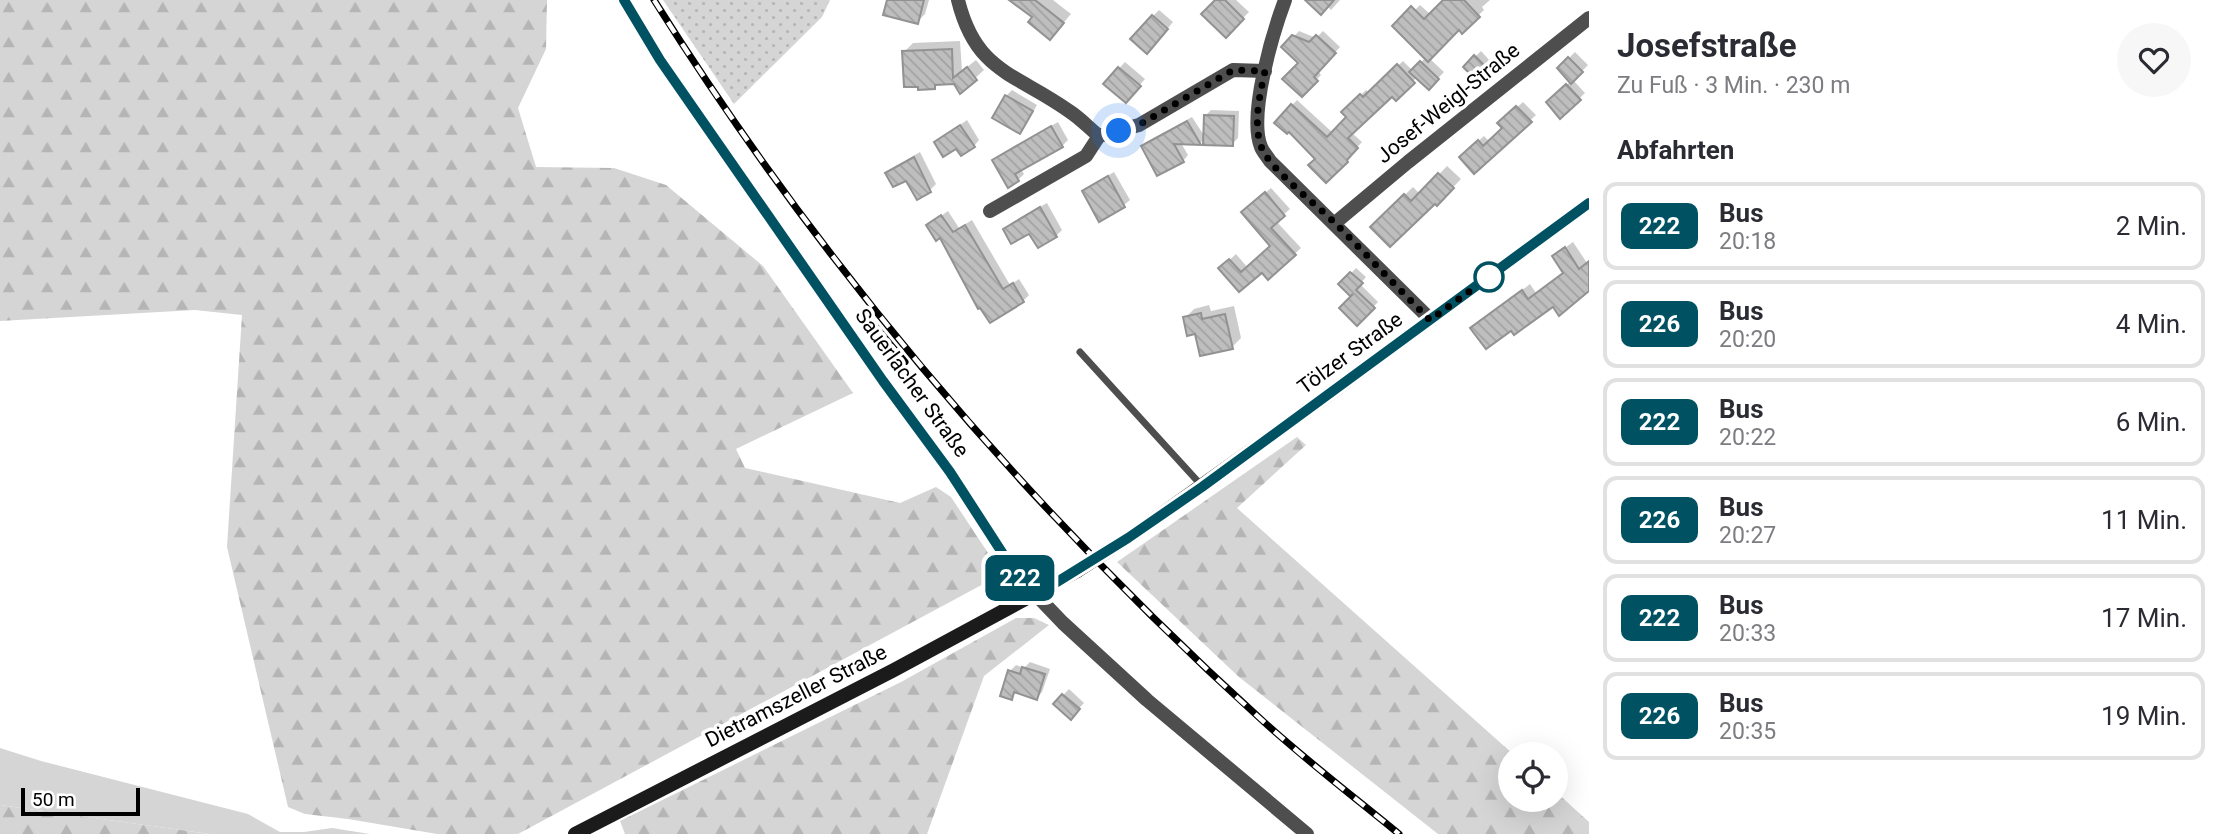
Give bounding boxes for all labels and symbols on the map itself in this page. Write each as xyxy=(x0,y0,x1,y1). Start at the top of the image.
street label: Josef-Weigl-Straße xyxy=(1372,38,1524,168)
your location xyxy=(1101,113,1136,148)
unlabelled marker xyxy=(1474,262,1504,292)
street label: Sauerlacher Straße xyxy=(850,304,974,462)
street label: Tölzer Straße xyxy=(1293,307,1407,399)
line badge: 222 xyxy=(980,555,1060,601)
street label: Dietramszeller Straße xyxy=(701,640,891,752)
scale bar xyxy=(21,785,140,817)

